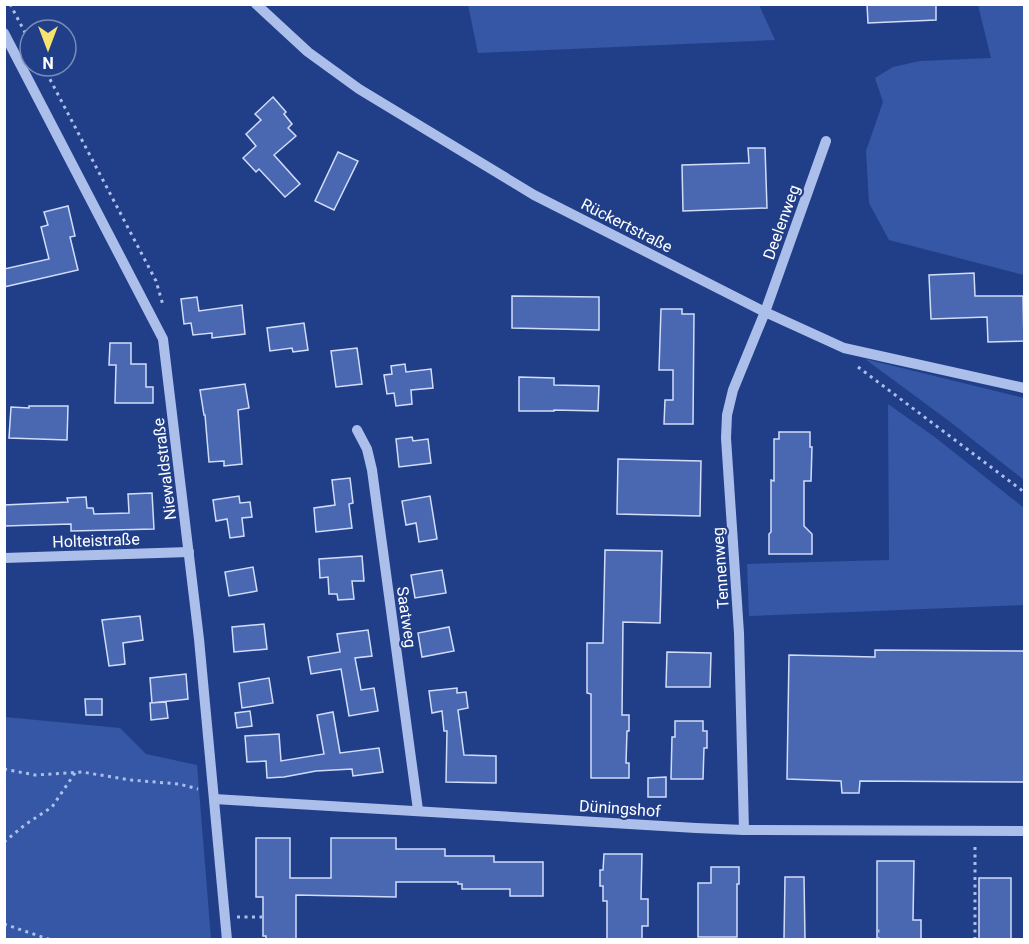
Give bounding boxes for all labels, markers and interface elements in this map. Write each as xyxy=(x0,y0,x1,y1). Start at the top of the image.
north arrow xyxy=(18,18,78,78)
text: N xyxy=(42,53,54,72)
street label: Deelenweg xyxy=(759,182,804,262)
street label: Rückertstraße xyxy=(578,194,676,257)
street label: Niewaldstraße xyxy=(149,417,180,521)
street label: Tennenweg xyxy=(708,527,733,609)
street label: Holteistraße xyxy=(52,529,140,552)
street label: Saatweg xyxy=(393,585,420,649)
street label: Düningshof xyxy=(579,796,662,821)

